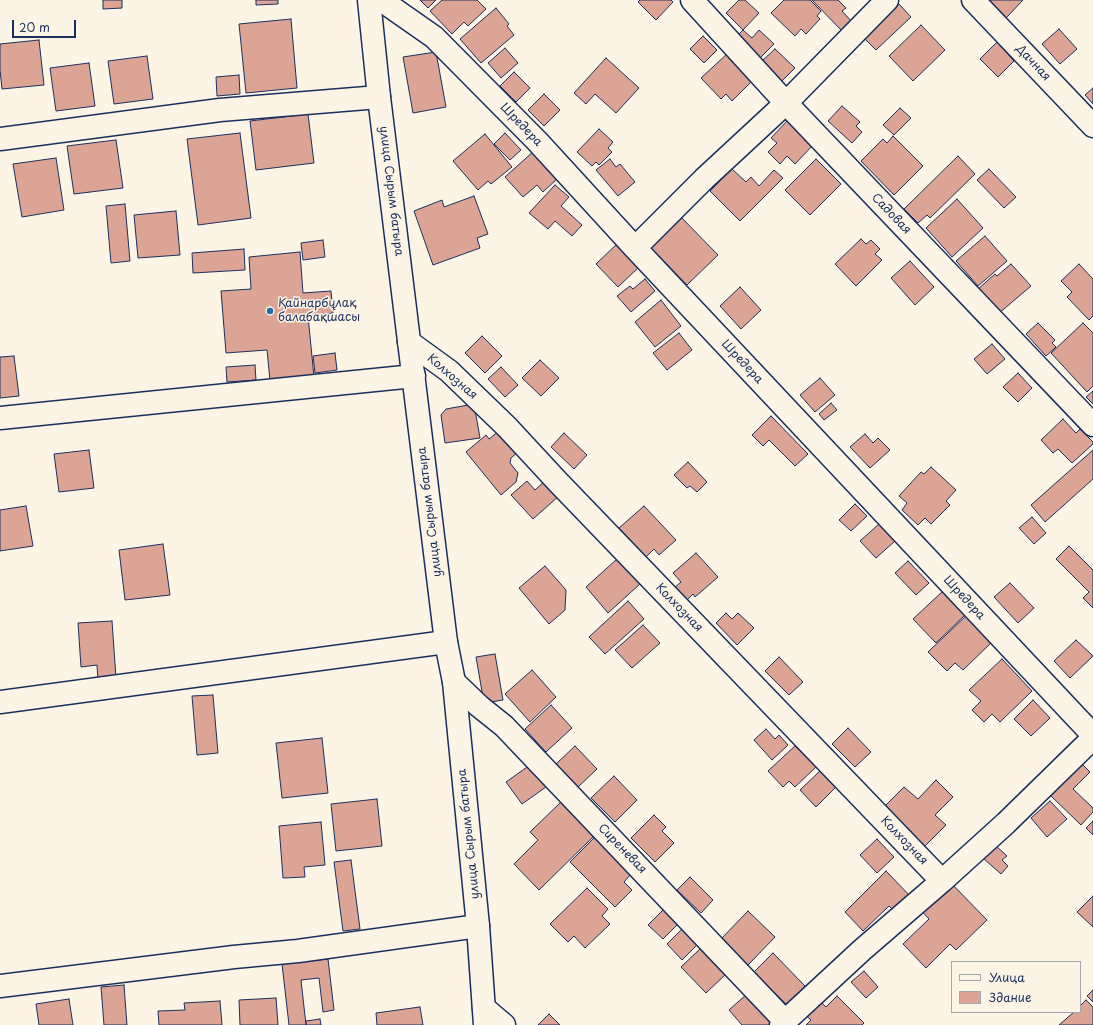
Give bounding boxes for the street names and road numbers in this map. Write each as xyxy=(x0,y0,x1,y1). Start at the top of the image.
street label: Дачная xyxy=(1013,42,1053,84)
street label: Шредера xyxy=(497,100,545,150)
street label: улица Сырым батыра xyxy=(376,125,406,257)
street label: Садовая xyxy=(868,191,914,237)
street label: Шредера xyxy=(718,337,766,387)
street label: Колхозная xyxy=(424,351,480,403)
street label: улица Сырым батыра xyxy=(415,446,445,578)
street label: Шредера xyxy=(940,573,988,623)
street label: Колхозная xyxy=(652,581,706,635)
street label: улица Сырым батыра xyxy=(455,768,483,900)
street label: Колхозная xyxy=(877,814,931,868)
street label: Сиреневая xyxy=(595,821,649,877)

